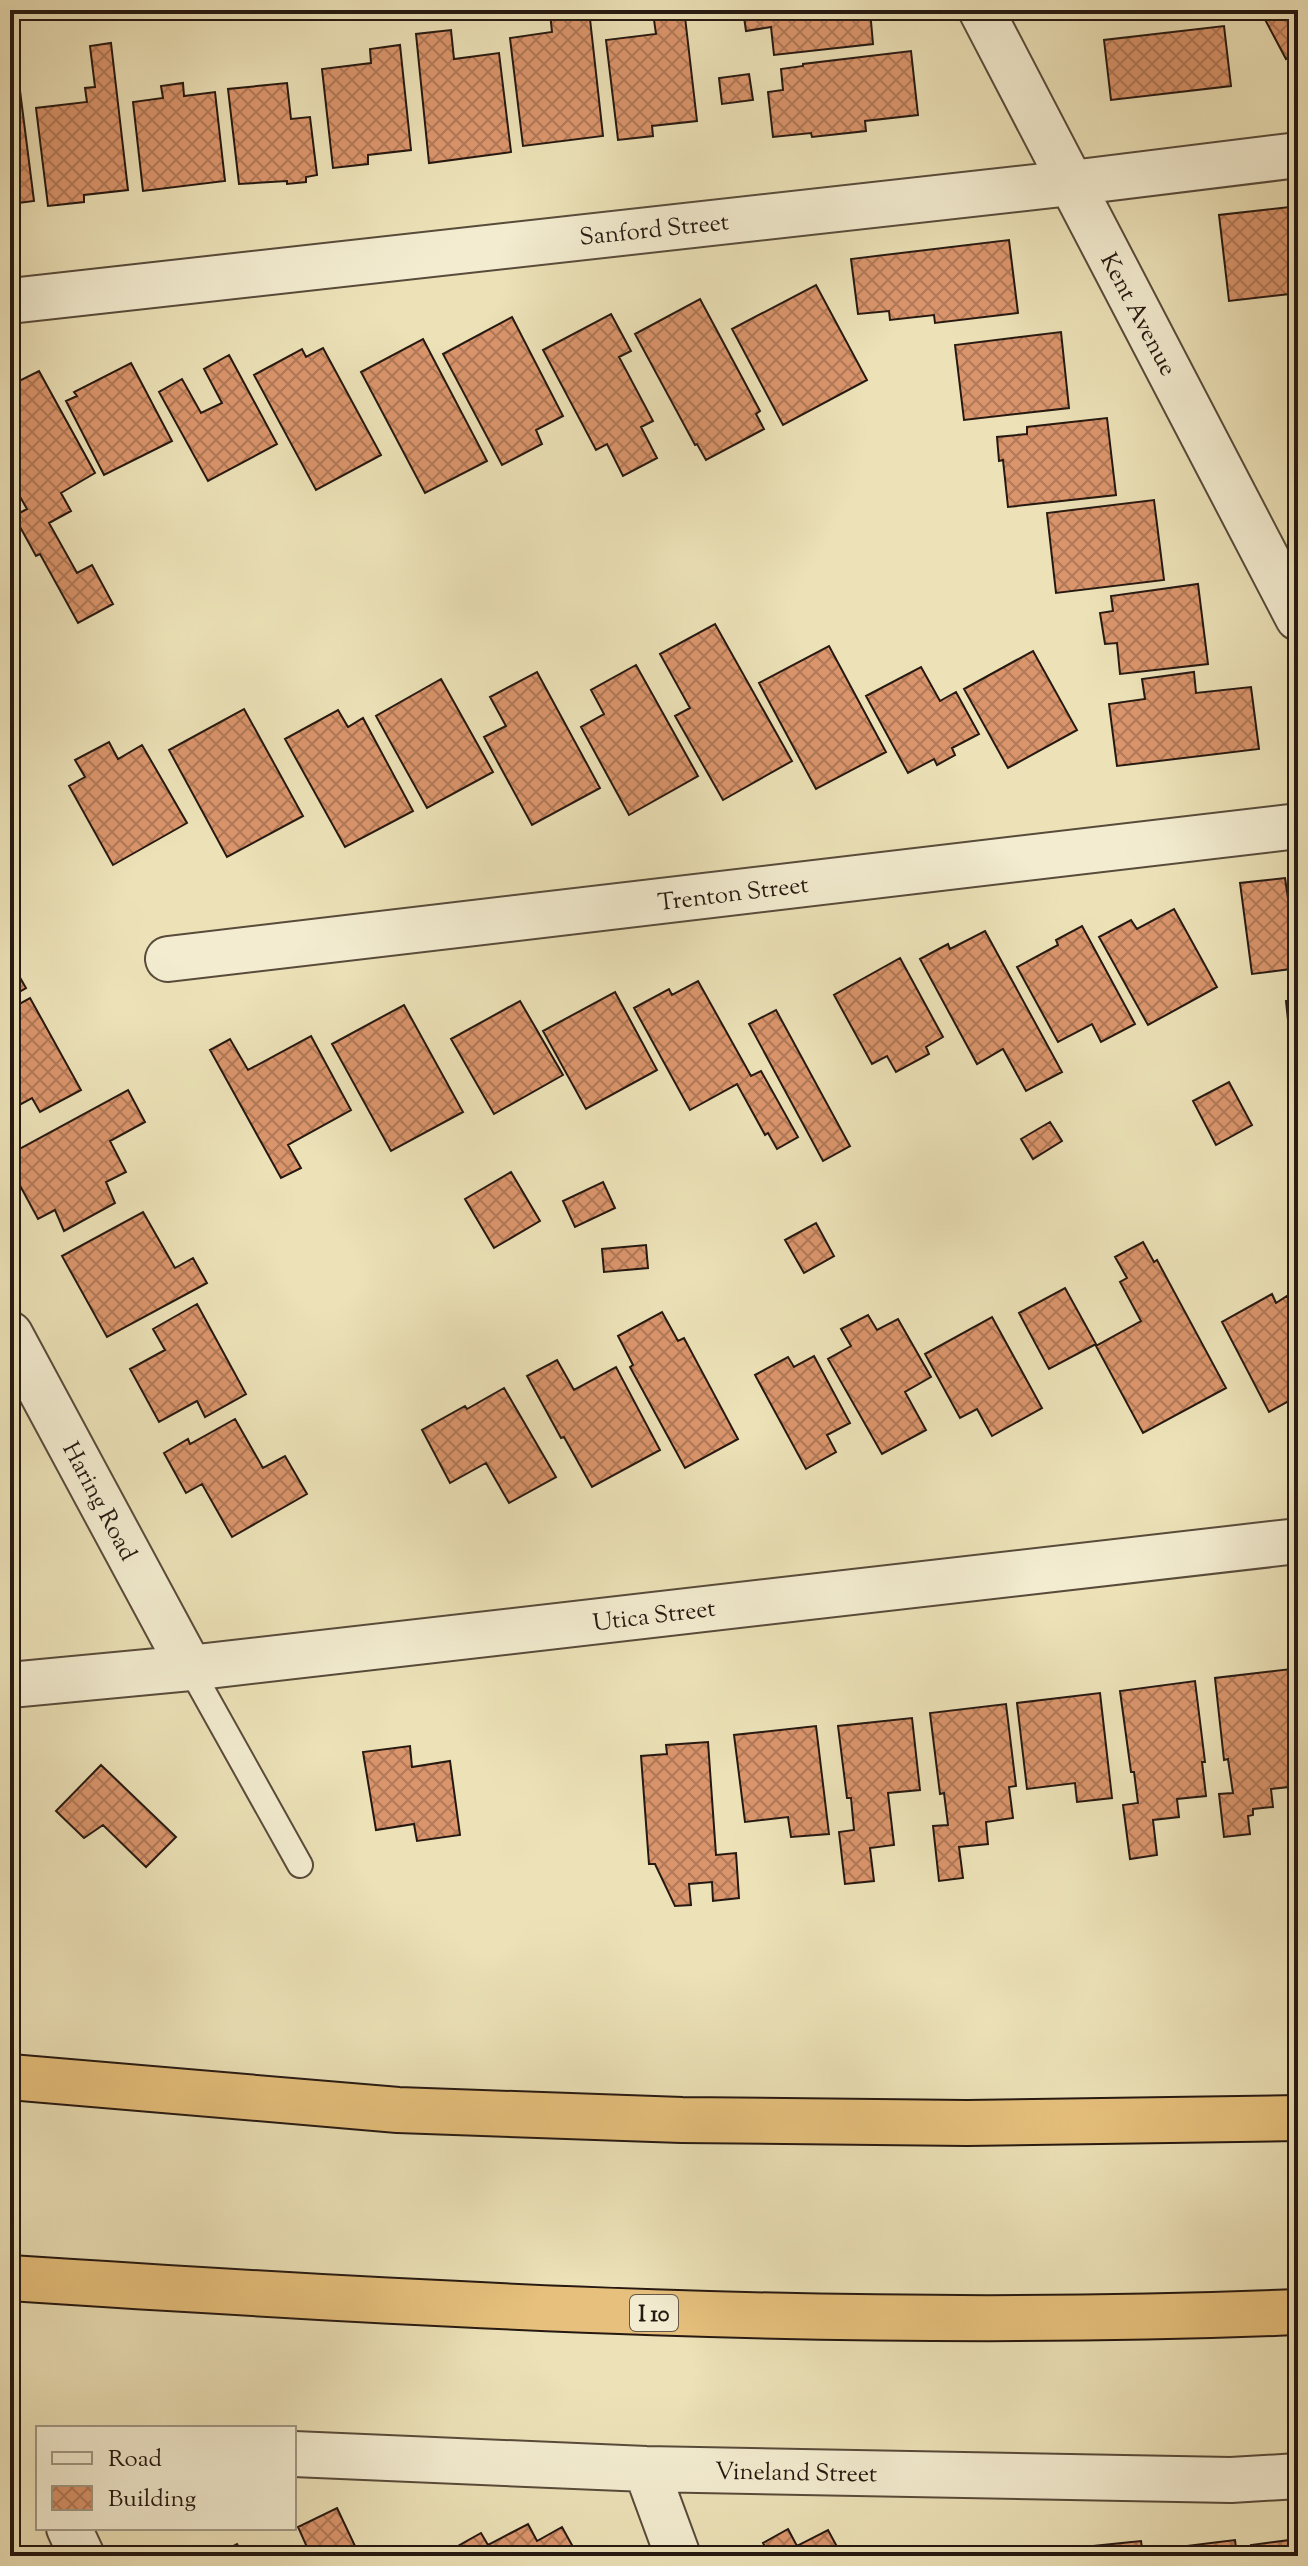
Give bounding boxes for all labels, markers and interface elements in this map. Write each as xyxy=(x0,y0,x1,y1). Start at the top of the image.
street label: Sanford Street xyxy=(578,206,731,256)
street label: Kent Avenue xyxy=(1091,247,1184,382)
street label: Trenton Street xyxy=(656,869,811,921)
street label: Haring Road xyxy=(53,1436,144,1568)
street label: Utica Street xyxy=(591,1593,718,1641)
road number: I 10 xyxy=(630,2295,678,2331)
legend xyxy=(36,2426,296,2530)
text: Road xyxy=(108,2443,162,2477)
street label: Vineland Street xyxy=(715,2456,877,2492)
text: Building xyxy=(108,2483,197,2517)

